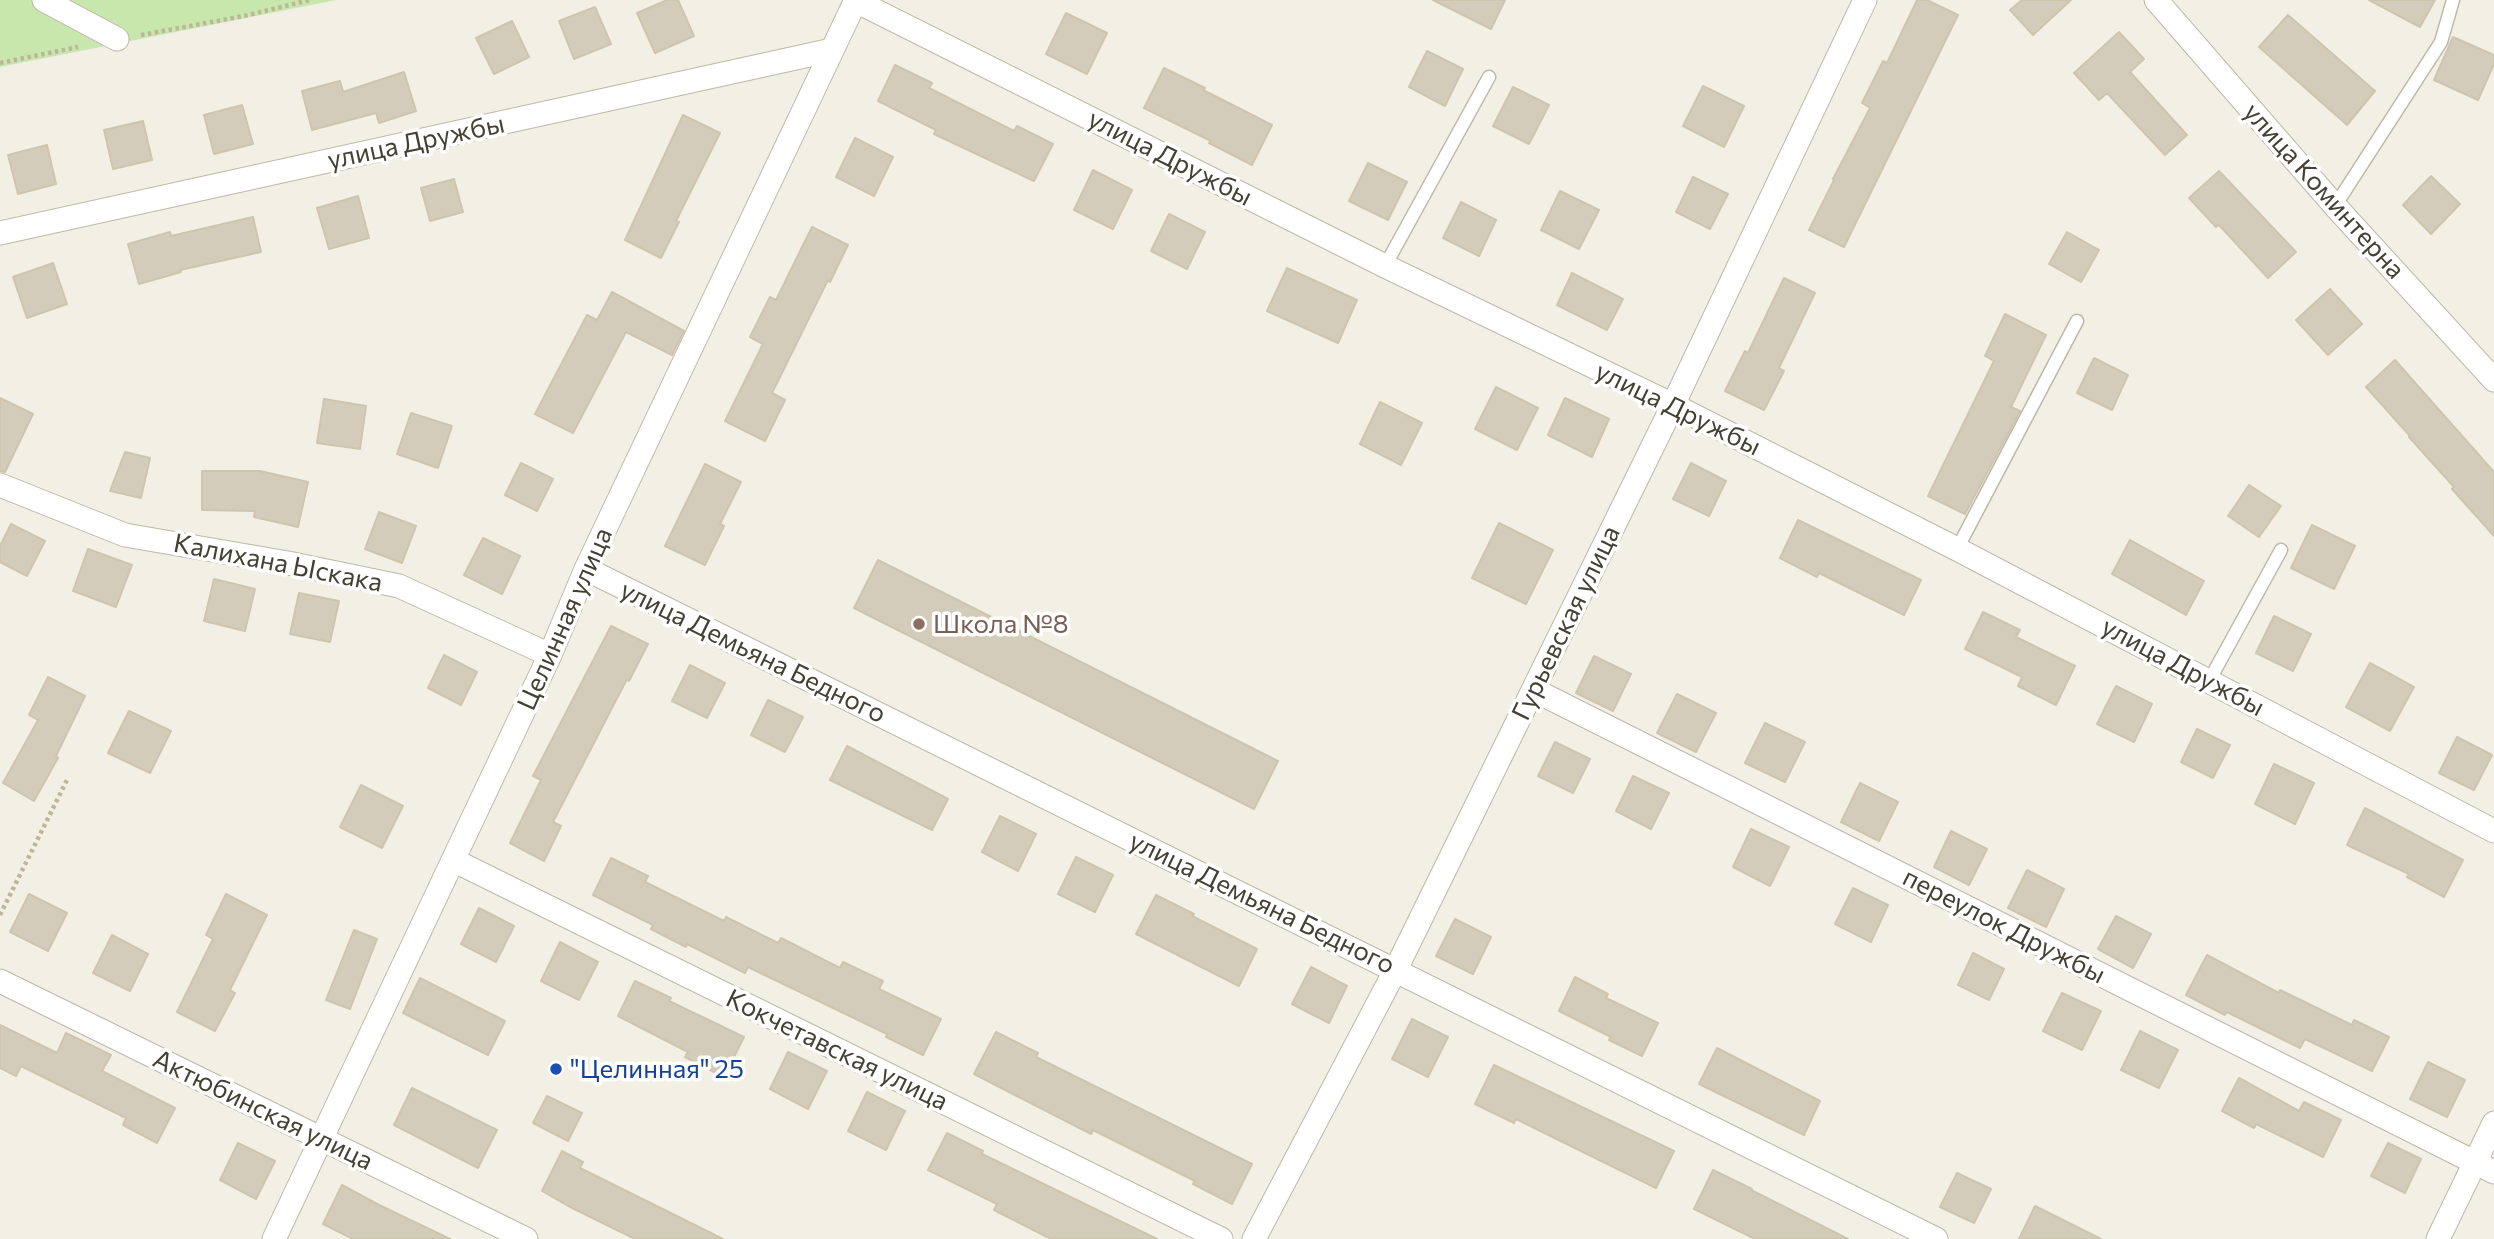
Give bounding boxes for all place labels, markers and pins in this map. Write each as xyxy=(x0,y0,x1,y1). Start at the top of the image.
place label: Школа №8 xyxy=(933,608,1069,640)
marker: Школа №8 xyxy=(911,616,927,632)
place label: "Целинная" 25 xyxy=(570,1053,744,1085)
marker: "Целинная" 25 xyxy=(548,1061,564,1077)

